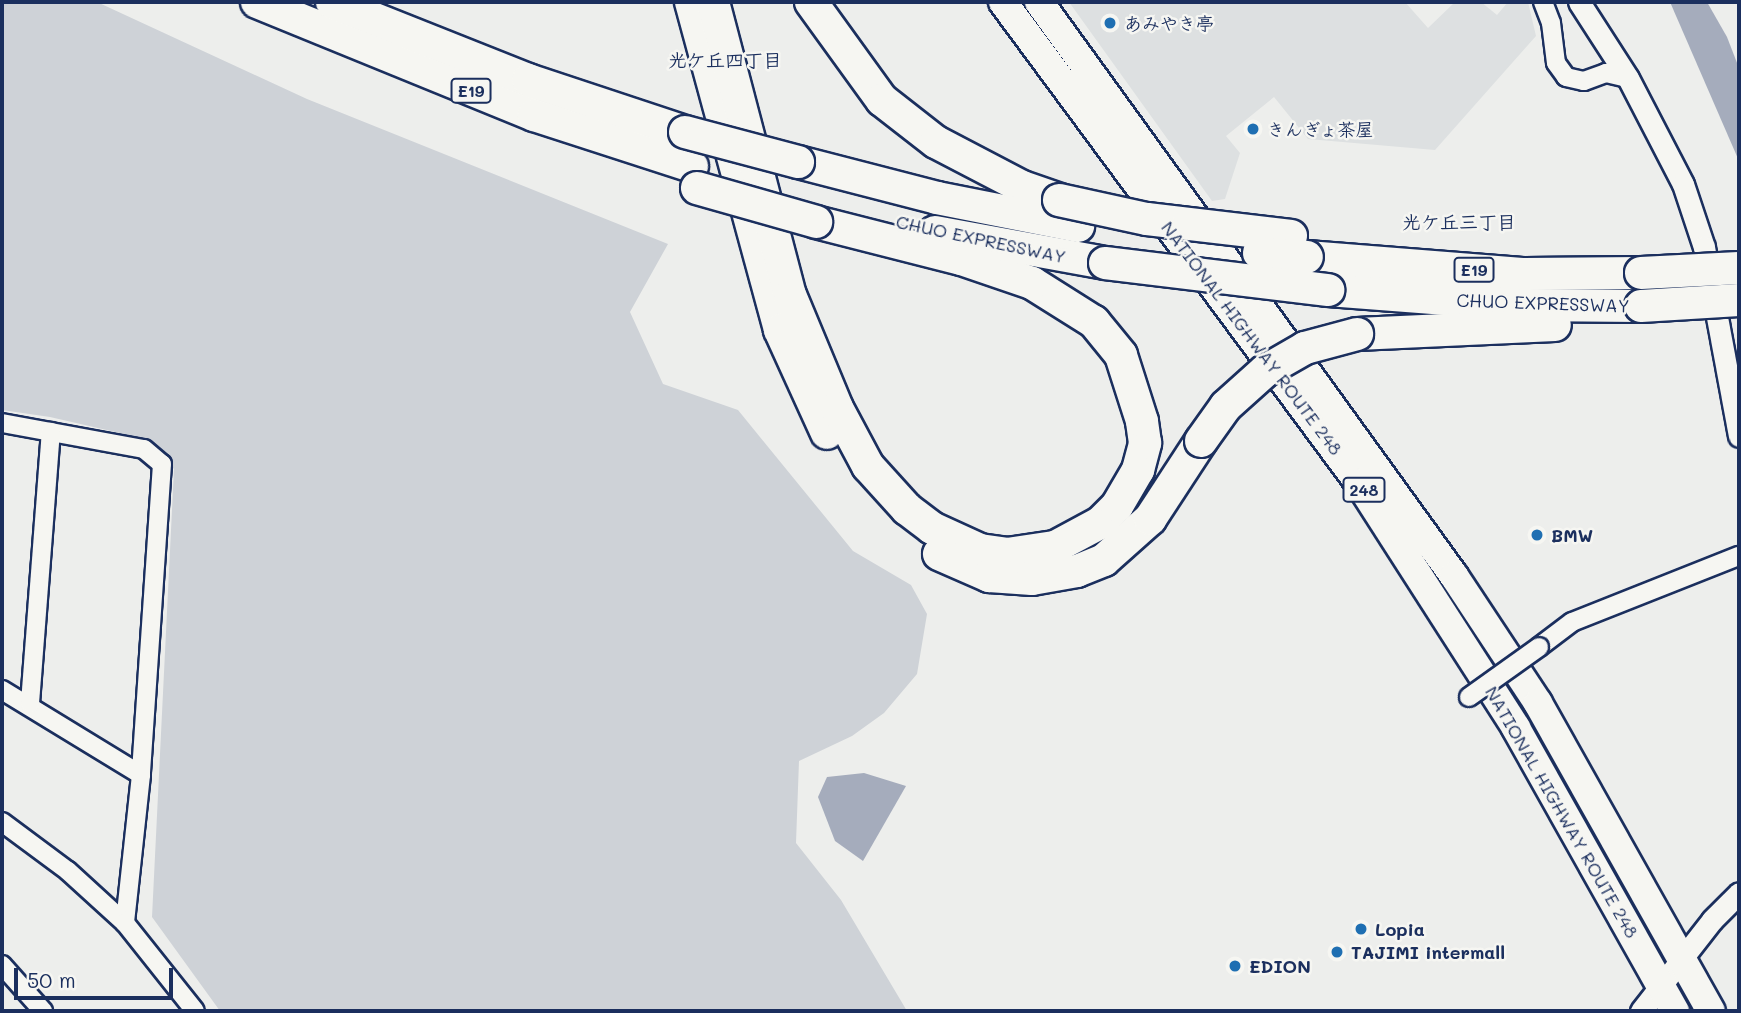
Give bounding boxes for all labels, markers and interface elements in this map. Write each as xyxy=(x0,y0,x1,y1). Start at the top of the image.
place label: あみやき亭 xyxy=(1124,12,1214,34)
marker: あみやき亭 xyxy=(1102,15,1118,31)
district label: 光ケ丘四丁目 xyxy=(668,49,782,71)
road number: E19 xyxy=(450,78,492,104)
place label: きんぎょ茶屋 xyxy=(1267,118,1375,140)
marker: きんぎょ茶屋 xyxy=(1245,121,1261,137)
street label: CHUO EXPRESSWAY xyxy=(894,210,1068,268)
district label: 光ケ丘三丁目 xyxy=(1402,211,1516,233)
street label: NATIONAL HIGHWAY ROUTE 248 xyxy=(1157,217,1347,459)
road number: E19 xyxy=(1453,258,1495,282)
street label: CHUO EXPRESSWAY xyxy=(1456,289,1630,317)
road number: 248 xyxy=(1341,477,1387,503)
place label: BMW xyxy=(1551,524,1593,546)
marker: BMW xyxy=(1529,527,1545,543)
street label: NATIONAL HIGHWAY ROUTE 248 xyxy=(1481,682,1643,942)
place label: Lopia xyxy=(1375,918,1425,940)
marker: Lopia xyxy=(1353,921,1369,937)
place label: TAJIMI intermall xyxy=(1351,941,1505,963)
marker: TAJIMI intermall xyxy=(1329,944,1345,960)
scale bar xyxy=(18,954,177,998)
place label: EDION xyxy=(1249,955,1311,977)
marker: EDION xyxy=(1227,958,1243,974)
text: 50 m xyxy=(27,966,76,993)

